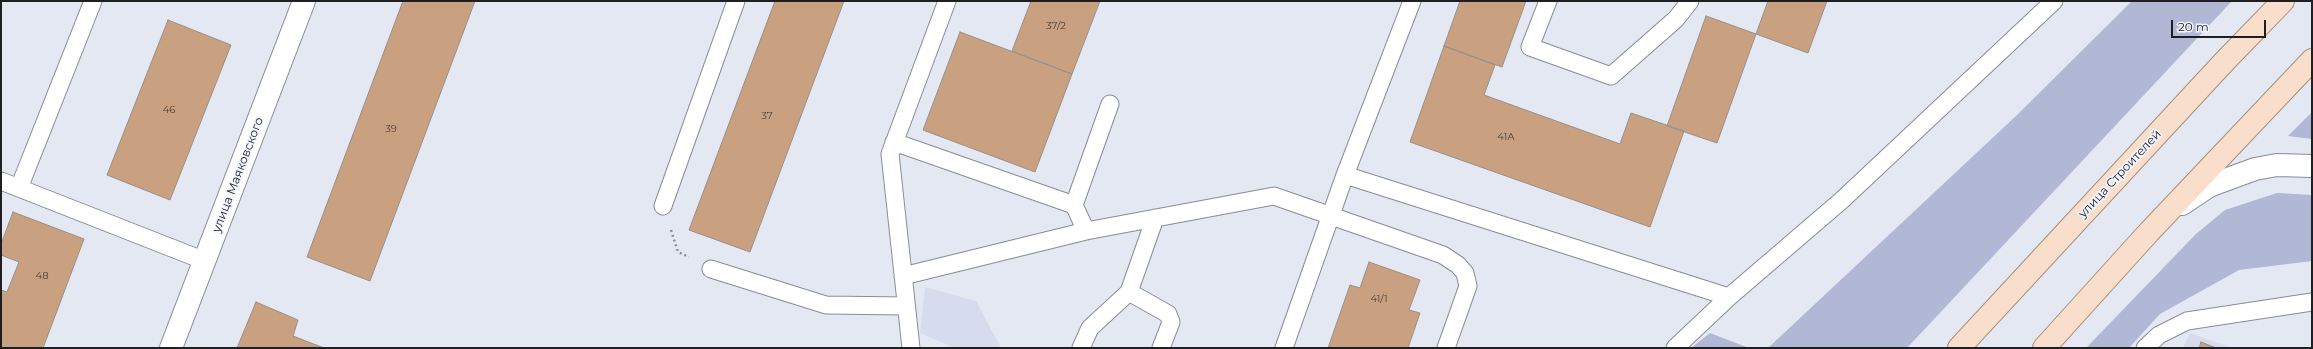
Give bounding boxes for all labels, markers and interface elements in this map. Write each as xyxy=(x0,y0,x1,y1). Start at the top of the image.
scale bar xyxy=(2173,12,2268,38)
text: 20 m xyxy=(2178,19,2209,34)
house number: 37/2 xyxy=(1046,20,1066,32)
house number: 46 xyxy=(163,104,175,116)
house number: 37 xyxy=(761,110,773,122)
street label: улица Маяковского xyxy=(209,115,267,235)
house number: 39 xyxy=(385,123,397,135)
street label: улица Строителей xyxy=(2076,127,2164,221)
house number: 41А xyxy=(1497,131,1515,143)
house number: 48 xyxy=(35,270,49,282)
house number: 41/1 xyxy=(1370,293,1388,305)

